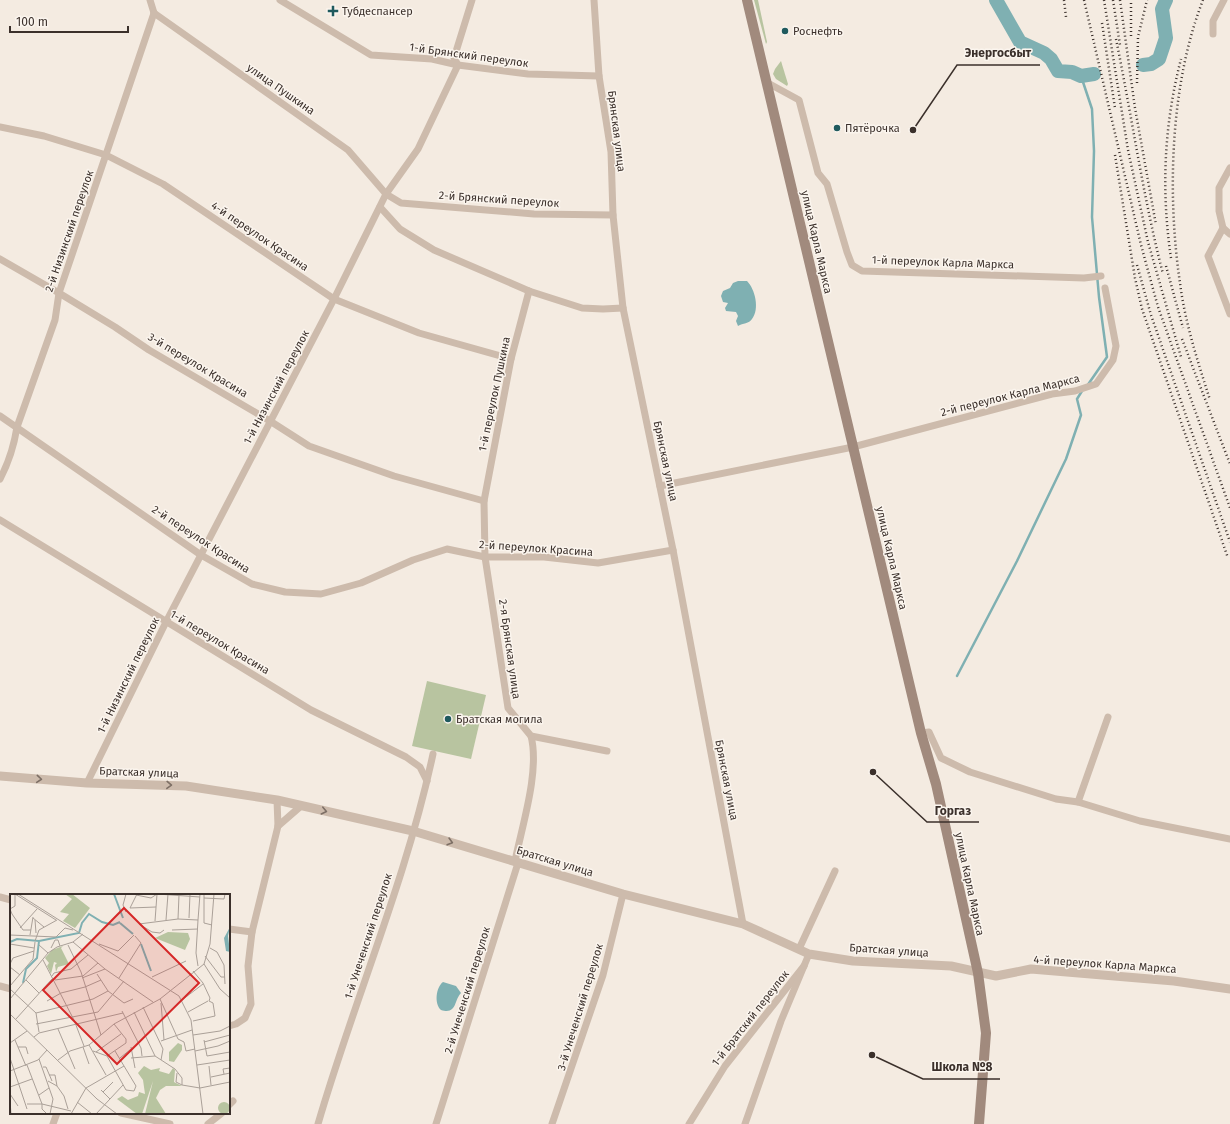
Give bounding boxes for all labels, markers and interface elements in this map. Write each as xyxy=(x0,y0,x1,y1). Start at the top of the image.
marker: Тубдеспансер xyxy=(327,5,339,17)
place label: Тубдеспансер xyxy=(342,5,413,18)
scale bar xyxy=(10,8,128,34)
text: 100 m xyxy=(16,15,48,29)
place label: Роснефть xyxy=(793,25,843,38)
marker: Роснефть xyxy=(780,26,790,36)
street label: 1-й Брянский переулок xyxy=(409,41,529,70)
callout: Энергосбыт xyxy=(957,41,1040,65)
text: Энергосбыт xyxy=(965,46,1032,60)
street label: улица Пушкина xyxy=(244,61,317,118)
street label: Брянская улица xyxy=(605,90,628,172)
place label: Пятёрочка xyxy=(845,122,900,135)
marker: Пятёрочка xyxy=(832,123,842,133)
street label: 2-й Низинский переулок xyxy=(43,168,97,294)
street label: 2-й Брянский переулок xyxy=(438,189,560,210)
street label: улица Карла Маркса xyxy=(798,189,835,295)
street label: 4-й переулок Красина xyxy=(209,199,311,274)
street label: 1-й переулок Карла Маркса xyxy=(872,254,1014,271)
street label: 1-й Низинский переулок xyxy=(241,328,312,446)
street label: 3-й переулок Красина xyxy=(145,330,250,400)
street label: 1-й переулок Пушкина xyxy=(476,336,513,453)
street label: 2-й переулок Карла Маркса xyxy=(939,372,1081,419)
street label: Брянская улица xyxy=(651,420,680,502)
street label: 2-й переулок Красина xyxy=(149,503,252,576)
street label: улица Карла Маркса xyxy=(873,505,910,611)
street label: 2-й переулок Красина xyxy=(479,538,593,559)
street label: 2-я Брянская улица xyxy=(496,598,523,700)
street label: 1-й переулок Красина xyxy=(168,608,272,677)
street label: 1-й Низинский переулок xyxy=(95,615,162,735)
place label: Братская могила xyxy=(456,713,542,726)
marker: Братская могила xyxy=(443,714,453,724)
street label: Брянская улица xyxy=(712,739,741,821)
street label: Братская улица xyxy=(99,765,179,780)
one-way arrow xyxy=(36,774,42,783)
one-way arrow xyxy=(166,781,172,789)
callout: Горгаз xyxy=(927,798,979,822)
text: Горгаз xyxy=(935,804,971,818)
one-way arrow xyxy=(321,807,327,815)
street label: улица Карла Маркса xyxy=(952,831,987,937)
one-way arrow xyxy=(447,837,454,846)
street label: Братская улица xyxy=(515,844,595,879)
street label: 1-й Унеченский переулок xyxy=(342,871,395,1001)
inset map xyxy=(10,894,230,1114)
street label: 2-й Унеченский переулок xyxy=(442,925,493,1055)
street label: Братская улица xyxy=(849,941,929,960)
street label: 3-й Унеченский переулок xyxy=(555,942,606,1072)
street label: 4-й переулок Карла Маркса xyxy=(1033,953,1177,976)
street label: 1-й Братский переулок xyxy=(709,968,792,1069)
callout: Школа №8 xyxy=(923,1055,1000,1079)
text: Школа №8 xyxy=(931,1060,993,1074)

